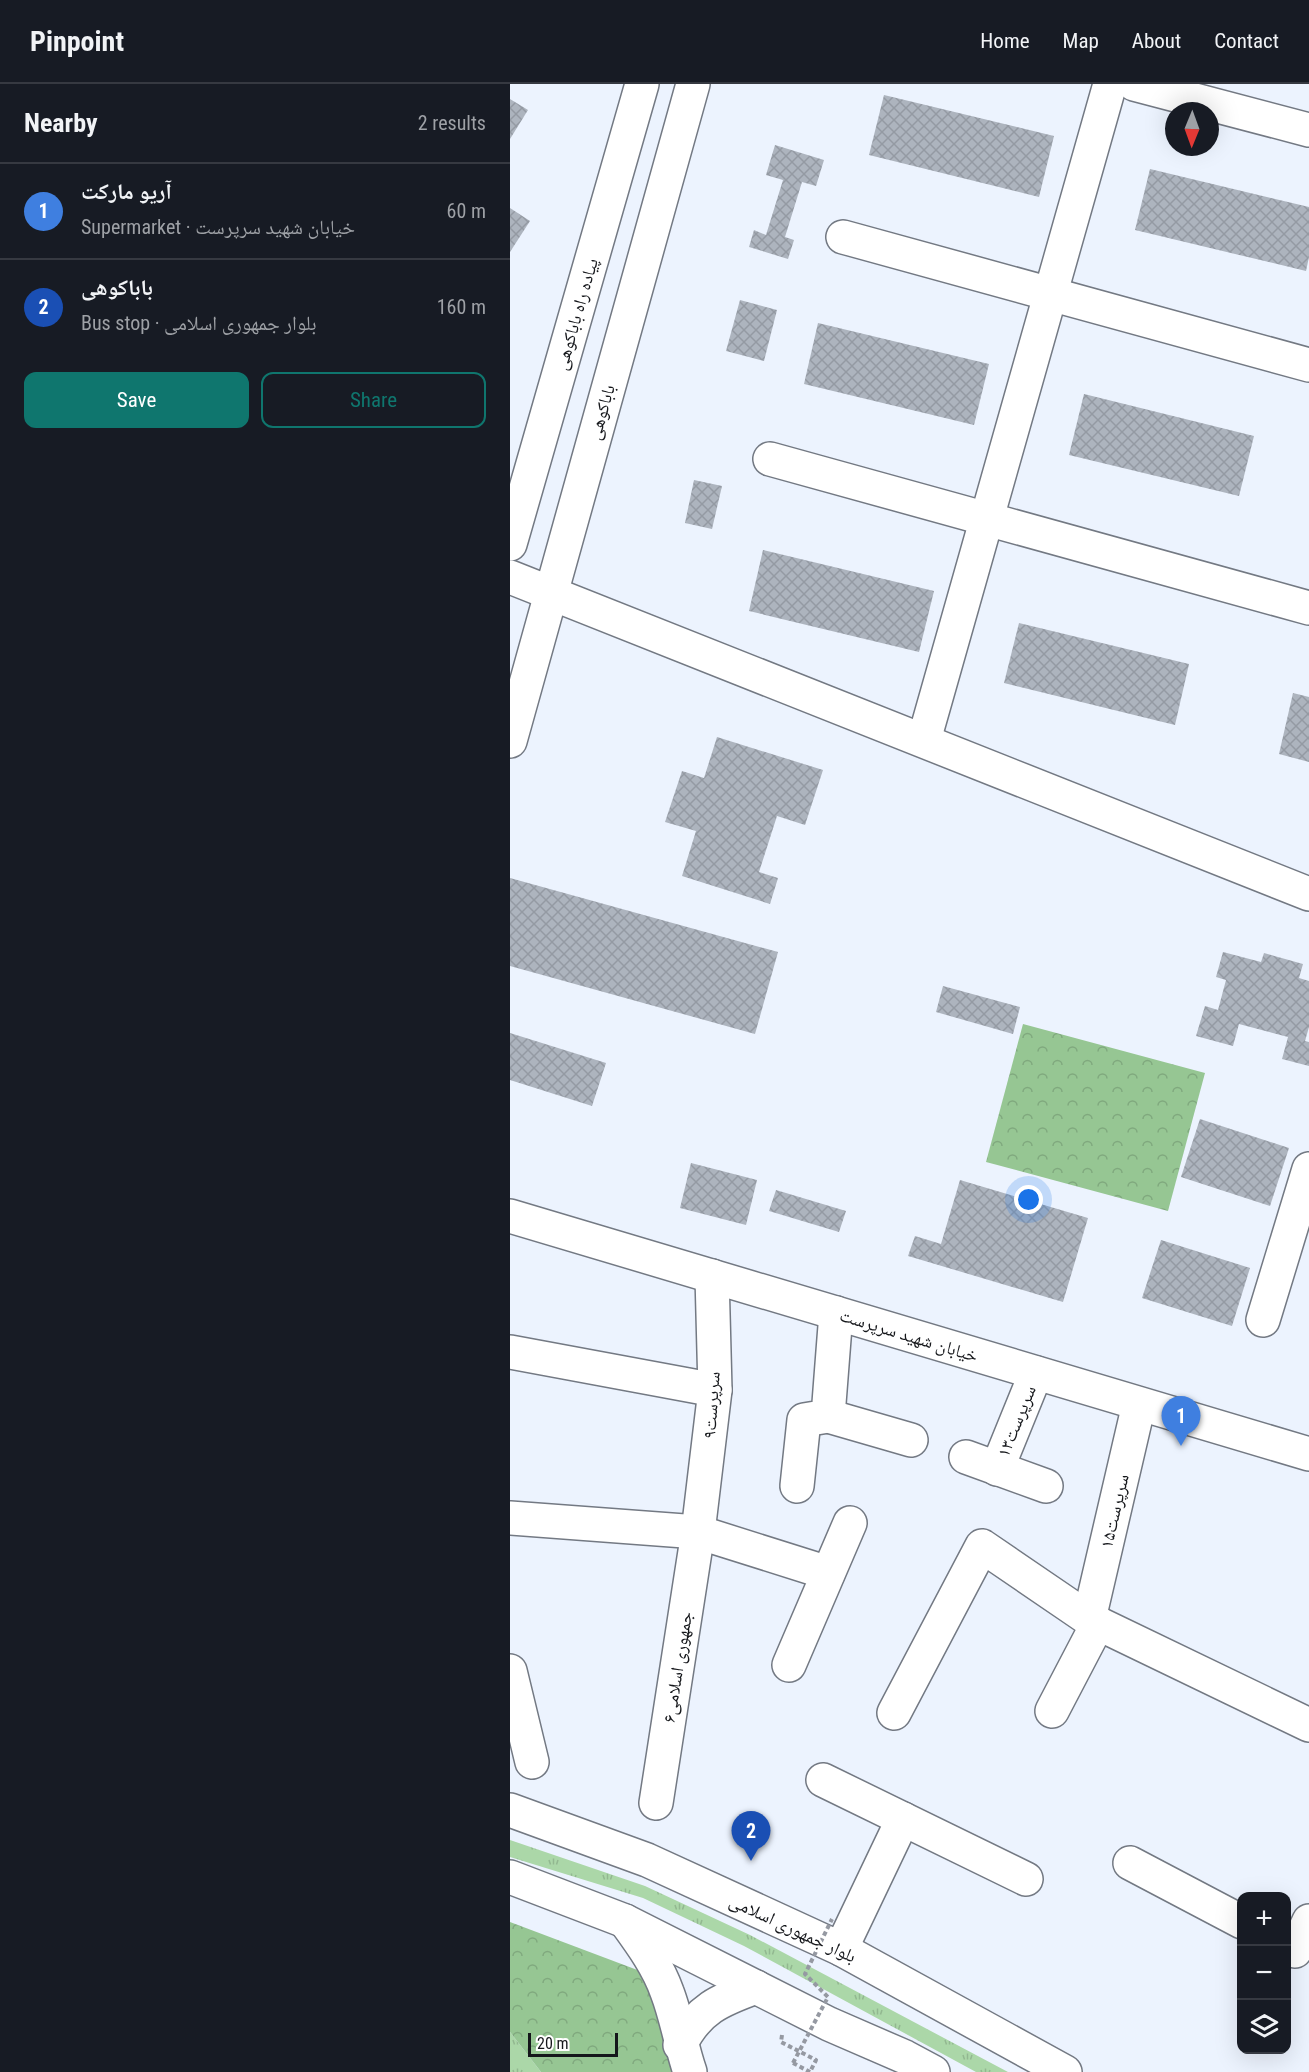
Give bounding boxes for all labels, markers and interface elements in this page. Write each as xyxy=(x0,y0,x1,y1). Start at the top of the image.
text: Pinpoint xyxy=(30,25,124,58)
text: Home xyxy=(980,29,1030,53)
text: Map xyxy=(1063,29,1099,53)
text: About xyxy=(1132,29,1181,53)
text: Contact xyxy=(1214,29,1279,53)
north arrow xyxy=(1165,102,1219,156)
text: Nearby xyxy=(24,108,98,138)
text: 2 results xyxy=(418,111,486,135)
text: آریو مارکت xyxy=(81,179,172,204)
text: 1 xyxy=(38,199,49,223)
text: 60 m xyxy=(447,199,486,223)
text: Supermarket · خیابان شهید سرپرست xyxy=(81,215,355,239)
street label: پیاده راه باباکوهی xyxy=(550,256,603,373)
text: باباکوهی xyxy=(81,275,153,300)
text: 2 xyxy=(38,295,49,319)
text: 160 m xyxy=(437,295,486,319)
text: Bus stop · بلوار جمهوری اسلامی xyxy=(81,311,317,335)
button: Save xyxy=(24,372,249,428)
button: Share xyxy=(261,372,486,428)
street label: باباکوهی xyxy=(583,382,620,442)
your location xyxy=(1014,1185,1043,1214)
street label: خیابان شهید سرپرست xyxy=(837,1304,981,1367)
street label: سرپرست۹ xyxy=(698,1371,725,1439)
street label: سرپرست۱۳ xyxy=(992,1382,1041,1460)
pin: 1 xyxy=(1162,1396,1200,1446)
street label: سرپرست۱۵ xyxy=(1095,1472,1134,1550)
street label: جمهوری اسلامی۶ xyxy=(658,1610,697,1724)
pin: 2 xyxy=(732,1812,770,1861)
street label: بلوار جمهوری اسلامی xyxy=(726,1889,860,1967)
map controls xyxy=(1237,1892,1291,2054)
button: + xyxy=(1237,1892,1291,1946)
button: − xyxy=(1237,1946,1291,2000)
button: layers xyxy=(1237,2000,1291,2054)
scale bar xyxy=(528,2030,618,2058)
text: 20 m xyxy=(537,2034,569,2053)

